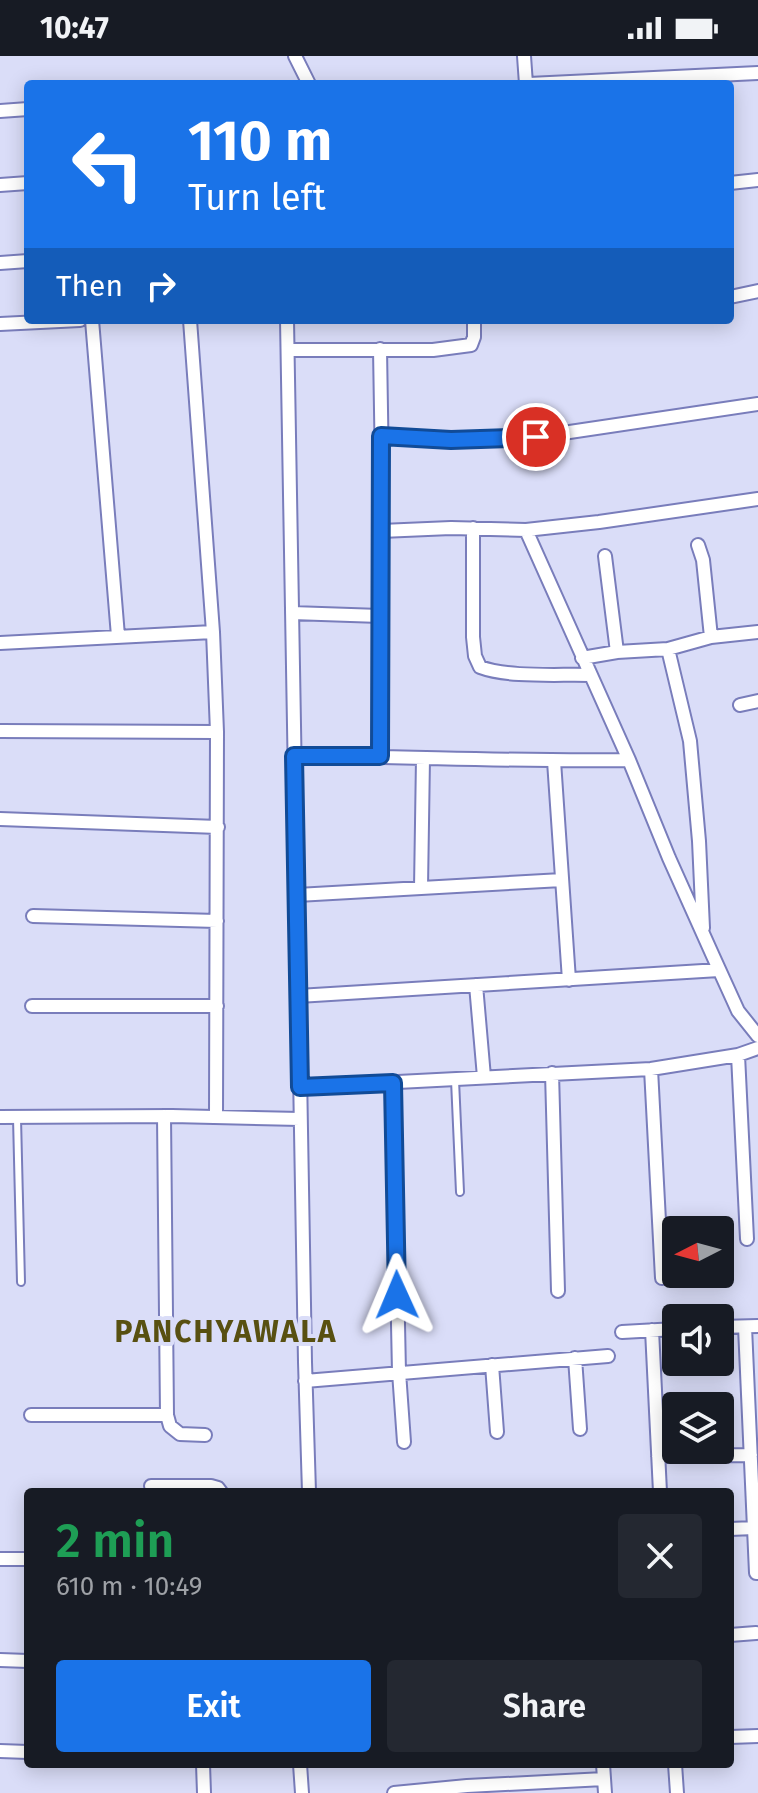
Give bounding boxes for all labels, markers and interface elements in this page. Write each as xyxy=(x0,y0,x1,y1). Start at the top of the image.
text: 10:47 xyxy=(40,10,109,46)
text: 110 m xyxy=(188,108,332,175)
icon: left xyxy=(56,112,160,216)
text: Turn left xyxy=(188,176,326,220)
icon: right xyxy=(139,264,183,308)
text: Then xyxy=(56,268,123,304)
pin xyxy=(502,403,570,471)
icon: arrive xyxy=(514,415,558,459)
north arrow xyxy=(662,1216,734,1288)
map controls xyxy=(662,1216,734,1464)
position arrow xyxy=(355,1253,439,1337)
button: sound xyxy=(662,1304,734,1376)
district label: PANCHYAWALA xyxy=(114,1314,338,1350)
button: layers xyxy=(662,1392,734,1464)
text: 2 min xyxy=(56,1512,174,1570)
button: close xyxy=(618,1514,702,1598)
text: 610 m · 10:49 xyxy=(56,1571,202,1602)
button: Exit xyxy=(56,1660,371,1752)
button: Share xyxy=(387,1660,702,1752)

